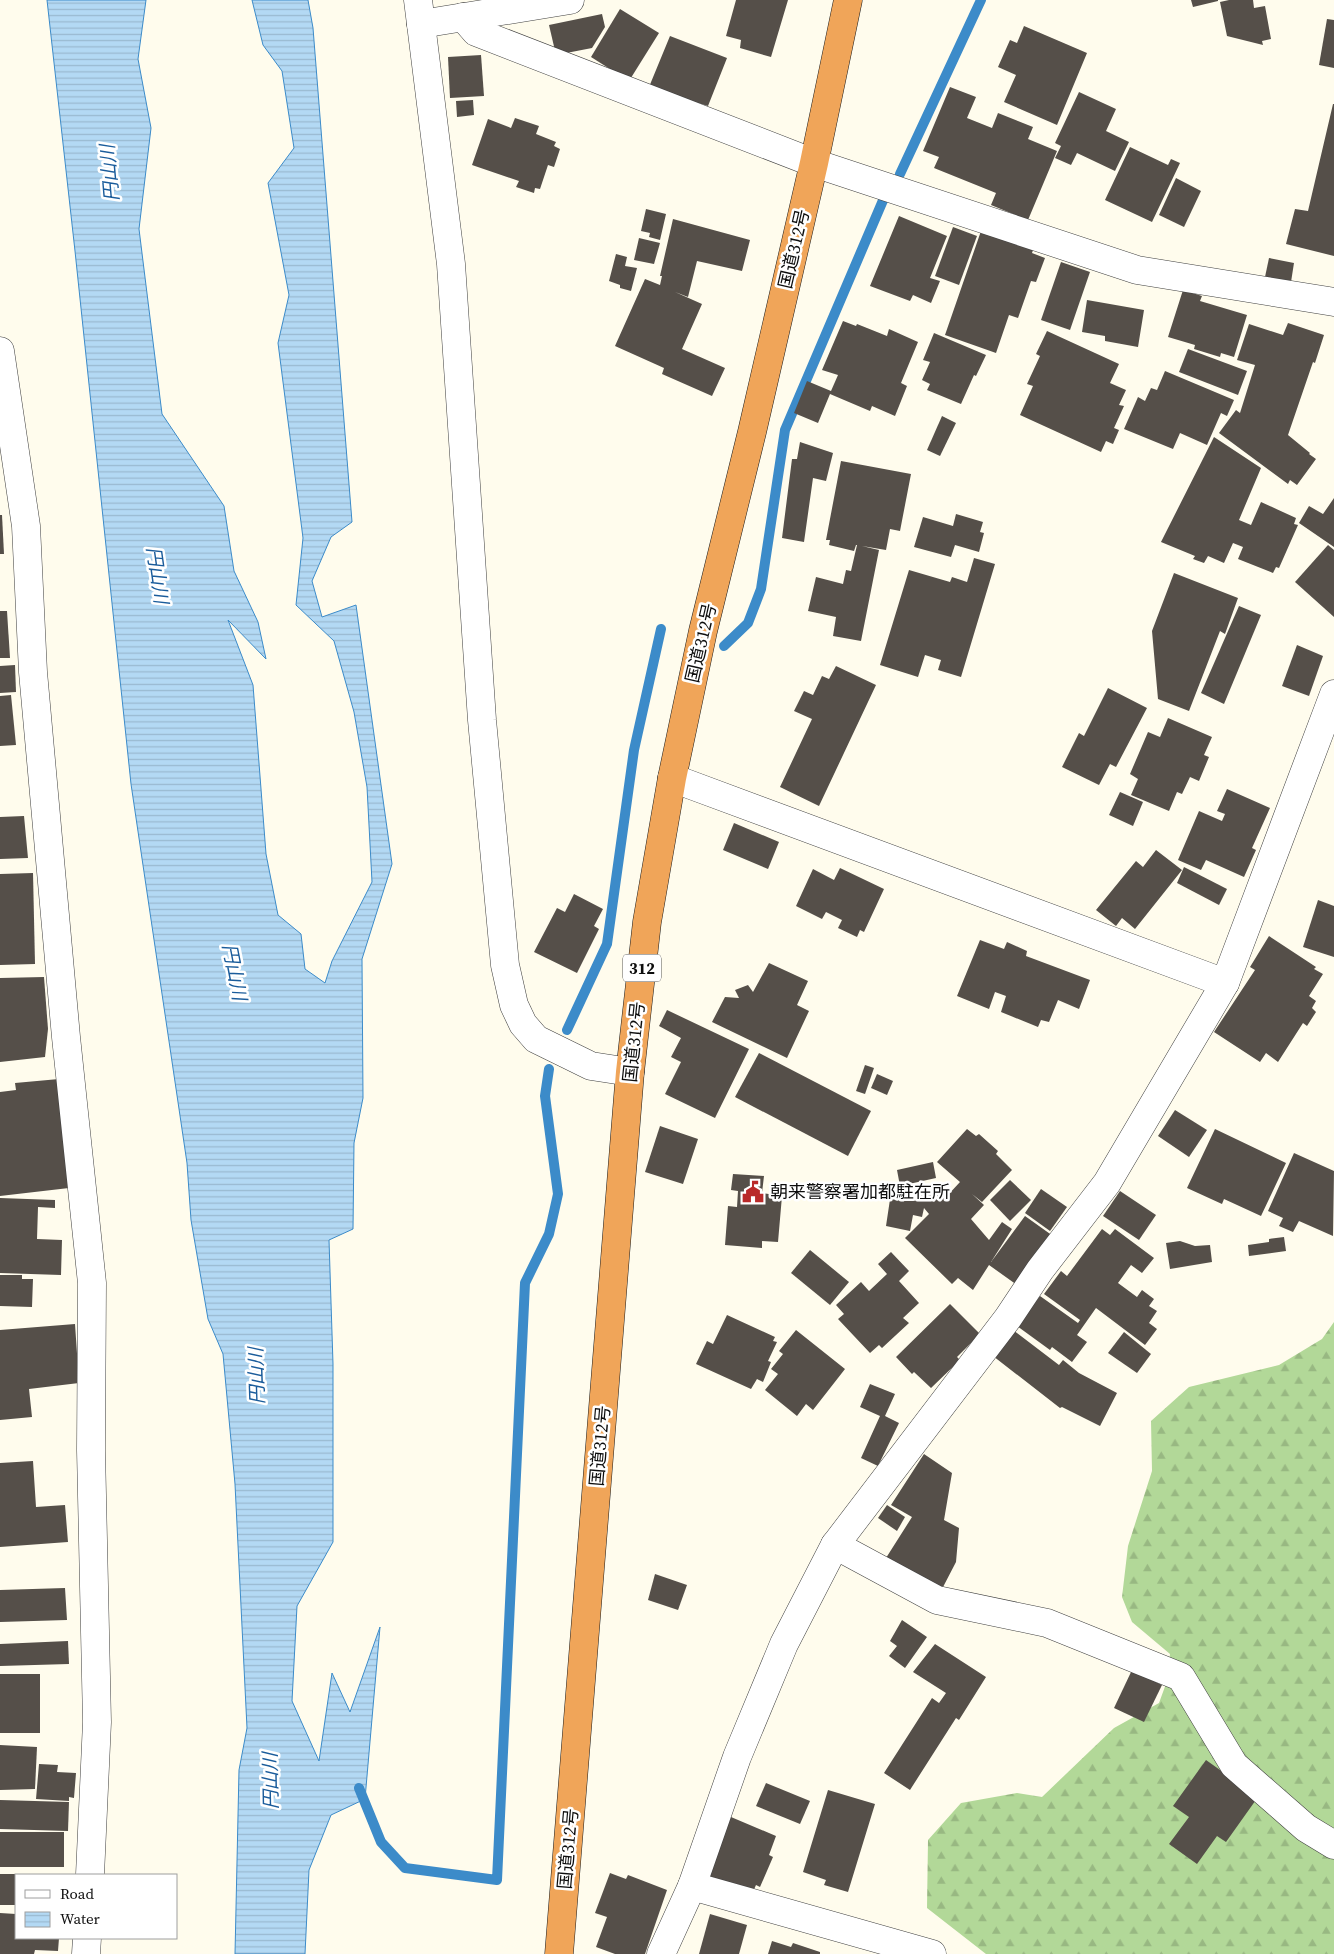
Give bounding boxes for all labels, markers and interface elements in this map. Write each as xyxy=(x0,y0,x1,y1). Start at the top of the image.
water label: 円山川 xyxy=(93,141,124,203)
street label: 国道312号 xyxy=(772,207,815,291)
water label: 円山川 xyxy=(141,545,175,607)
street label: 国道312号 xyxy=(679,601,722,685)
water label: 円山川 xyxy=(217,942,254,1004)
road number: 312 xyxy=(623,954,661,981)
street label: 国道312号 xyxy=(617,1000,650,1084)
public building icon: 朝来警察署加都駐在所 xyxy=(740,1179,766,1205)
place label: 朝来警察署加都駐在所 xyxy=(770,1179,950,1204)
water label: 円山川 xyxy=(242,1345,270,1405)
street label: 国道312号 xyxy=(584,1405,615,1487)
water label: 円山川 xyxy=(256,1750,283,1810)
street label: 国道312号 xyxy=(552,1808,583,1890)
legend xyxy=(15,1874,178,1939)
text: Road xyxy=(60,1883,94,1904)
text: Water xyxy=(60,1908,101,1929)

